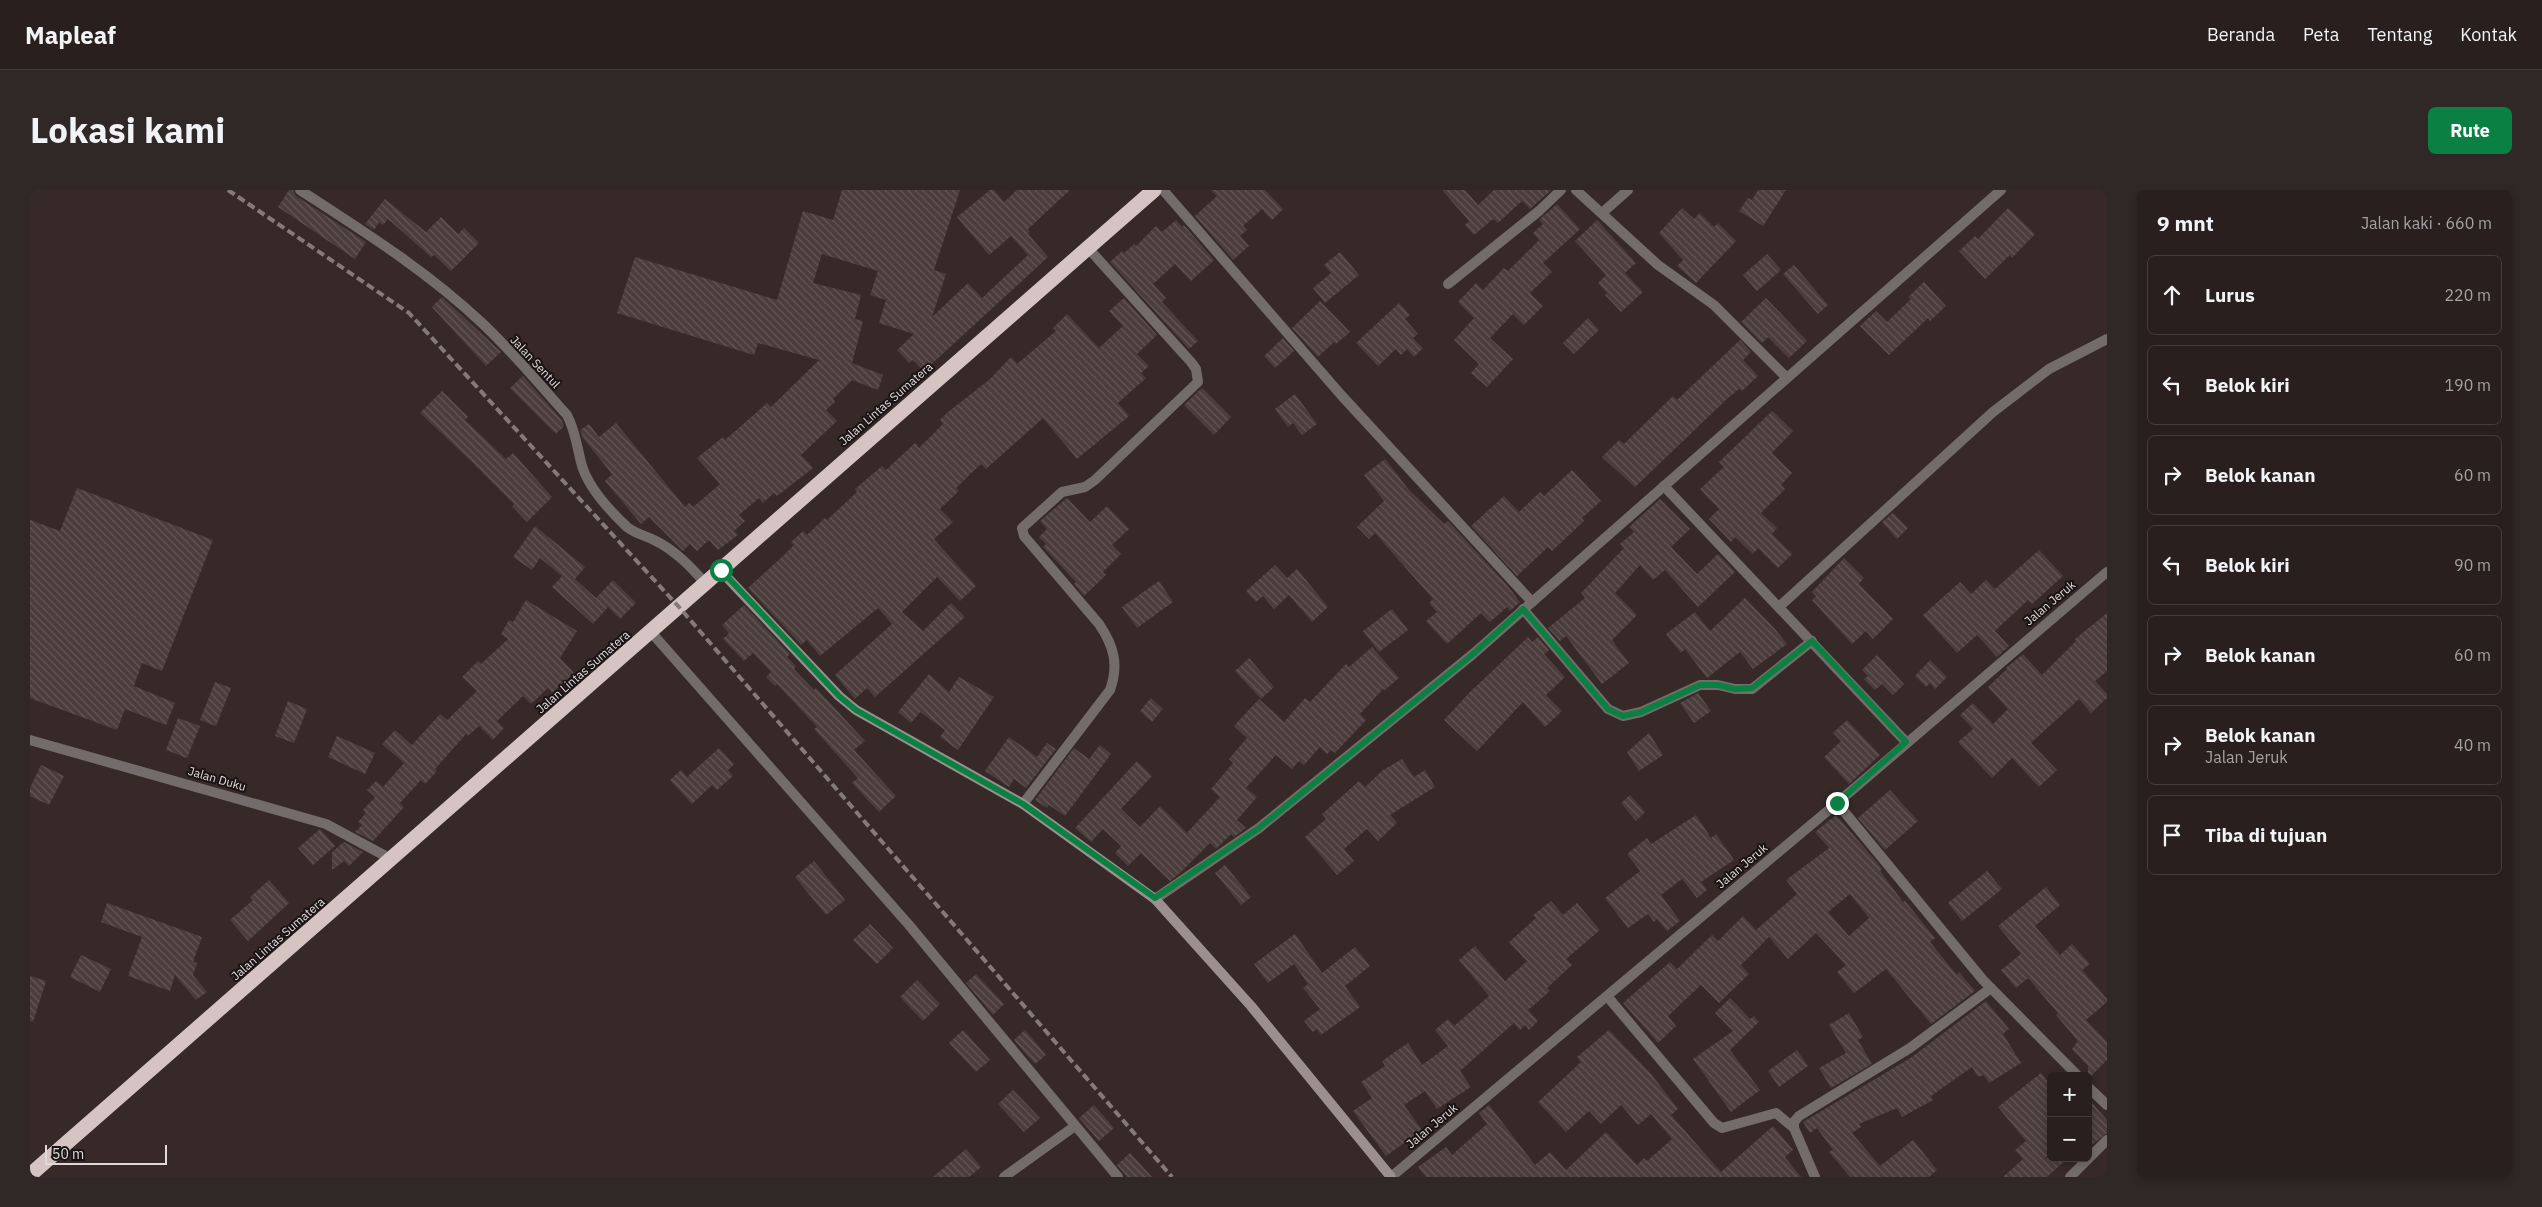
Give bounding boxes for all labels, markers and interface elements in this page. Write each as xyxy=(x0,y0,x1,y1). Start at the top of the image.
text: Mapleaf xyxy=(25,19,116,51)
text: Beranda xyxy=(2207,23,2275,46)
text: Peta xyxy=(2303,23,2339,46)
text: Tentang xyxy=(2367,23,2432,46)
text: Kontak xyxy=(2460,23,2517,46)
text: Lokasi kami xyxy=(30,107,225,153)
button: Rute xyxy=(2428,107,2512,154)
text: 9 mnt xyxy=(2157,209,2214,237)
text: Jalan kaki · 660 m xyxy=(2361,213,2492,233)
icon: ahead xyxy=(2158,281,2186,309)
text: Lurus xyxy=(2205,283,2255,307)
text: 220 m xyxy=(2444,285,2491,305)
street label: Jalan Sentul xyxy=(507,332,564,391)
street label: Jalan Lintas Sumatera xyxy=(836,358,936,448)
icon: left xyxy=(2158,371,2186,399)
text: Belok kiri xyxy=(2205,373,2290,397)
text: 190 m xyxy=(2444,375,2491,395)
icon: right xyxy=(2158,461,2186,489)
text: Belok kanan xyxy=(2205,463,2316,487)
text: 60 m xyxy=(2454,465,2491,485)
icon: left xyxy=(2158,551,2186,579)
text: Belok kiri xyxy=(2205,553,2290,577)
text: 90 m xyxy=(2454,555,2491,575)
route start xyxy=(710,559,733,582)
street label: Jalan Jeruk xyxy=(2021,576,2079,628)
street label: Jalan Lintas Sumatera xyxy=(533,626,633,716)
icon: right xyxy=(2158,641,2186,669)
text: Belok kanan xyxy=(2205,643,2316,667)
text: 60 m xyxy=(2454,645,2491,665)
text: Belok kanan xyxy=(2205,723,2316,747)
icon: right xyxy=(2158,731,2186,759)
text: 40 m xyxy=(2454,735,2491,755)
text: Jalan Jeruk xyxy=(2205,747,2288,767)
street label: Jalan Duku xyxy=(186,763,248,794)
route end xyxy=(1826,792,1849,815)
icon: arrive xyxy=(2158,821,2186,849)
text: Tiba di tujuan xyxy=(2205,823,2327,847)
street label: Jalan Jeruk xyxy=(1713,839,1771,891)
street label: Jalan Lintas Sumatera xyxy=(228,893,328,983)
map controls xyxy=(2047,1072,2092,1162)
button: + xyxy=(2047,1072,2092,1117)
street label: Jalan Jeruk xyxy=(1403,1099,1461,1151)
button: − xyxy=(2047,1117,2092,1162)
scale bar xyxy=(45,1142,168,1165)
text: 50 m xyxy=(52,1145,84,1163)

